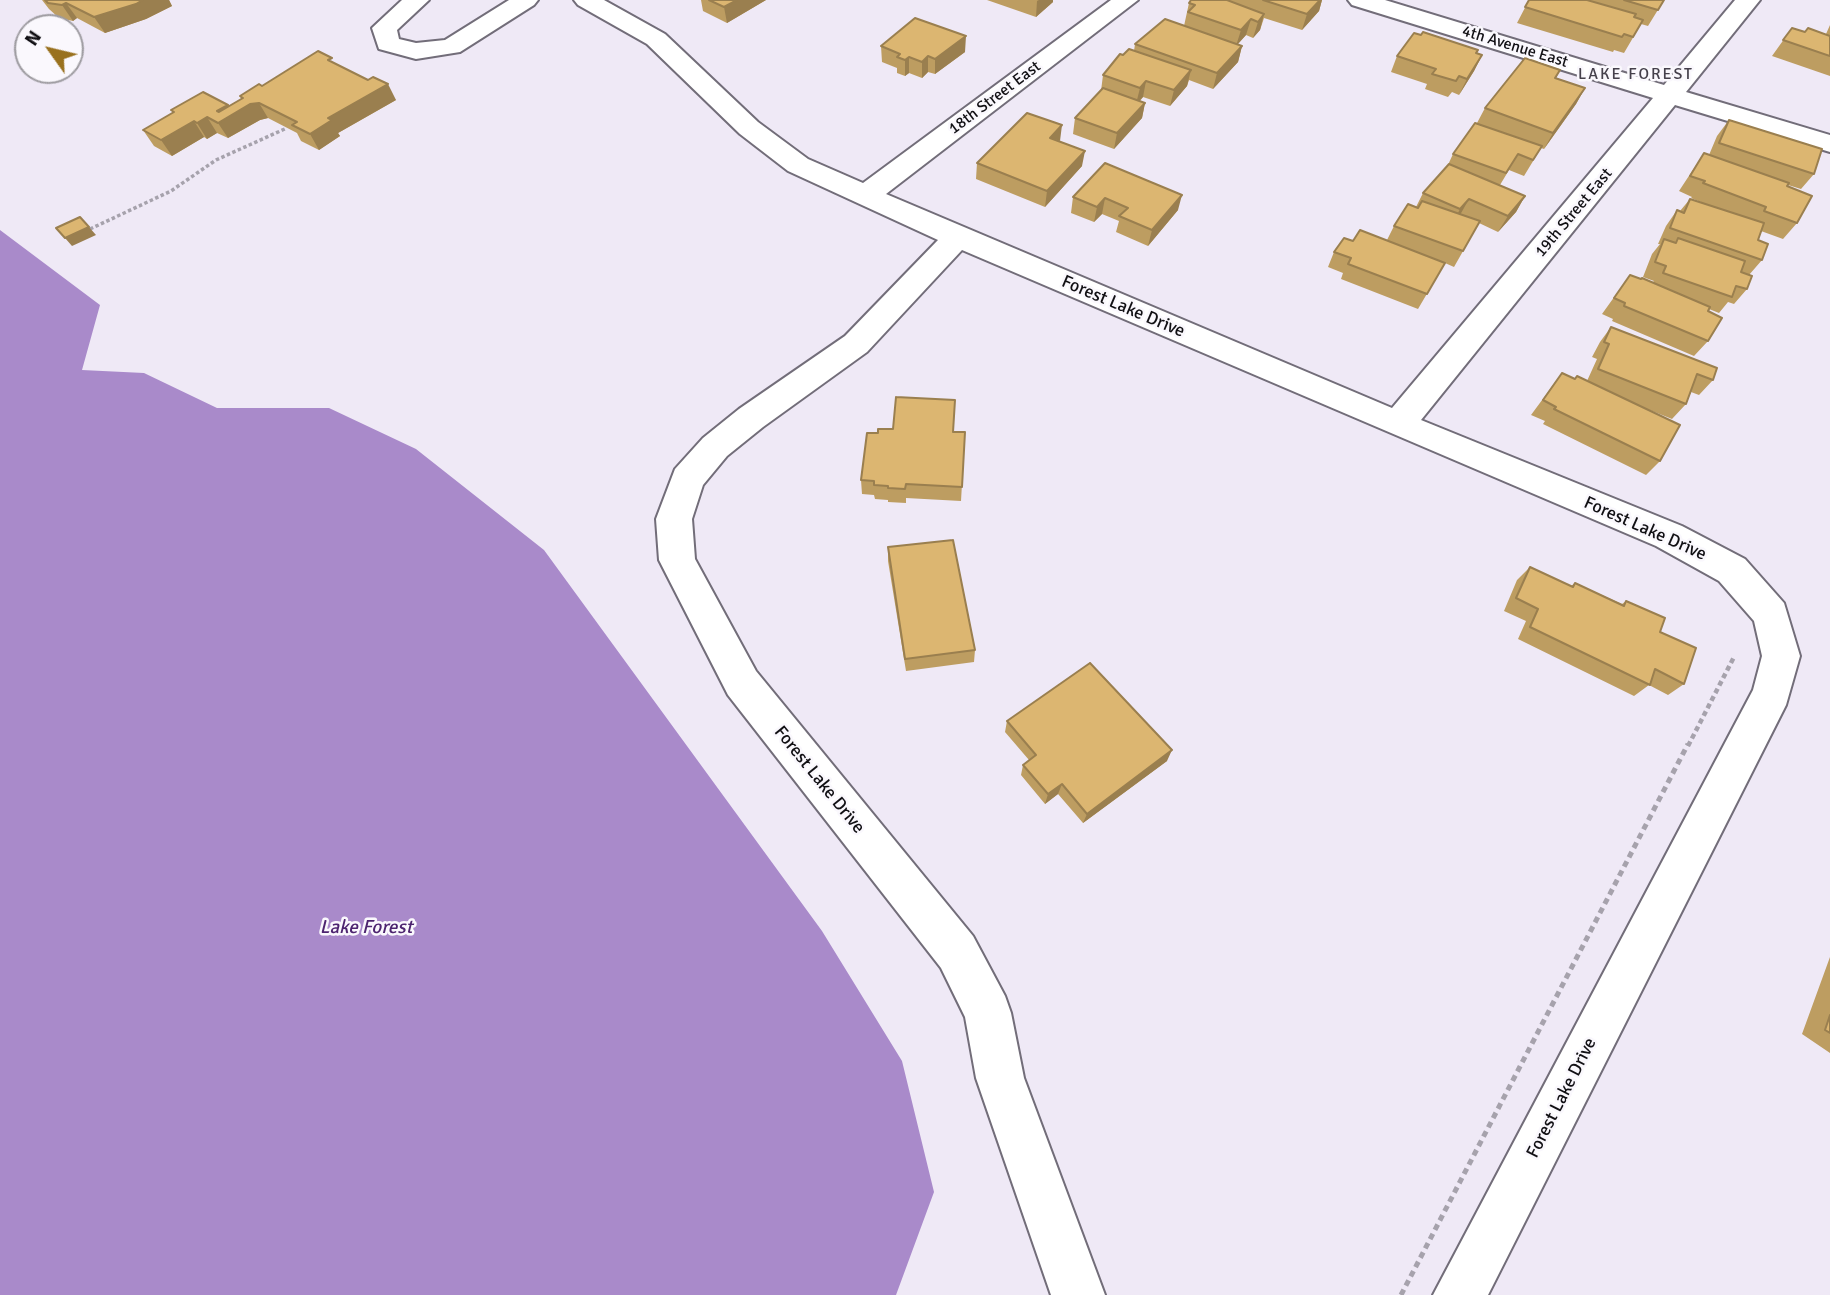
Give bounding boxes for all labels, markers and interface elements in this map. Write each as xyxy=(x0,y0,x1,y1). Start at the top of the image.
north arrow xyxy=(14,14,84,84)
street label: 4th Avenue East xyxy=(1460,22,1570,72)
text: N xyxy=(20,26,47,51)
street label: 18th Street East xyxy=(945,57,1045,139)
district label: LAKE FOREST xyxy=(1579,65,1693,85)
street label: 19th Street East xyxy=(1531,165,1617,261)
street label: Forest Lake Drive xyxy=(1058,271,1188,343)
street label: Forest Lake Drive xyxy=(1580,492,1710,566)
street label: Forest Lake Drive xyxy=(769,722,869,838)
water label: Lake Forest xyxy=(320,917,412,939)
street label: Forest Lake Drive xyxy=(1522,1034,1602,1162)

